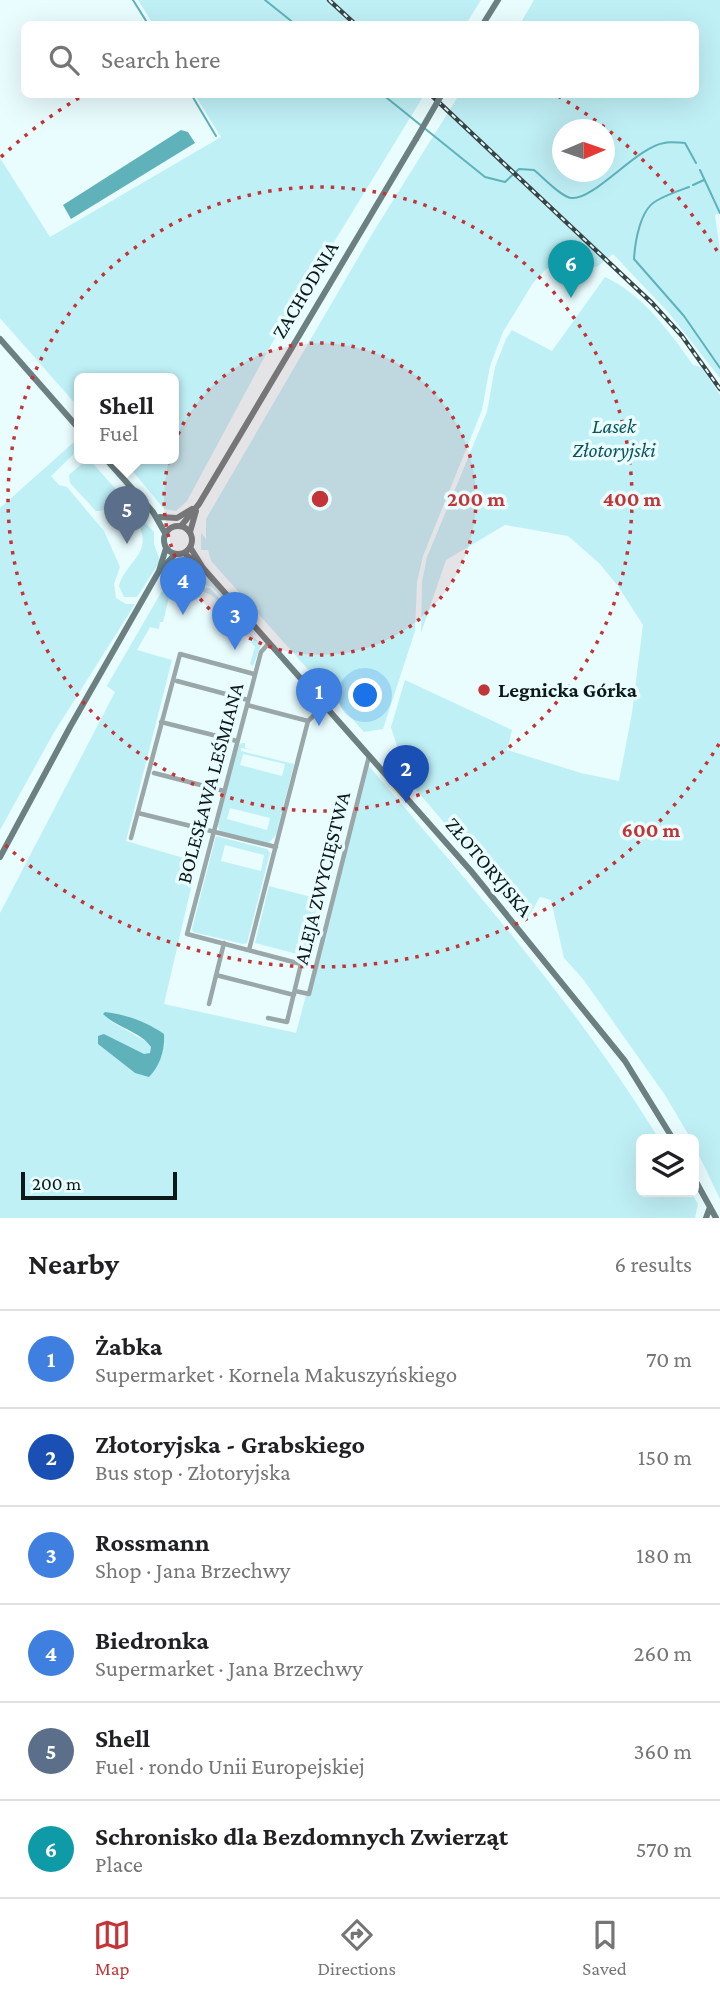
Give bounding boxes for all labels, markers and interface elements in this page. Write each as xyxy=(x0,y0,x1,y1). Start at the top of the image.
search box xyxy=(21,21,699,98)
icon: search xyxy=(45,41,83,79)
text: Search here xyxy=(101,45,220,74)
north arrow xyxy=(552,119,615,182)
street label: ZACHODNIA xyxy=(267,237,343,343)
pin: 6 xyxy=(548,240,594,298)
popup xyxy=(74,373,179,464)
text: Shell xyxy=(99,391,154,420)
park label: Lasek Złotoryjski xyxy=(572,414,656,462)
text: Fuel xyxy=(99,420,138,446)
pin: 5 xyxy=(104,486,150,544)
centre of rings xyxy=(308,487,332,511)
text: 200 m xyxy=(447,487,505,511)
text: 400 m xyxy=(603,487,662,511)
pin: 4 xyxy=(160,557,206,615)
pin: 3 xyxy=(212,592,258,650)
pin: 1 xyxy=(296,668,342,726)
your location xyxy=(348,678,382,712)
place label: Legnicka Górka xyxy=(498,678,638,702)
street label: BOLESŁAWA LEŚMIANA xyxy=(172,680,248,886)
marker: Legnicka Górka xyxy=(476,682,492,698)
pin: 2 xyxy=(383,745,429,803)
street label: ALEJA ZWYCIĘSTWA xyxy=(289,789,355,967)
street label: ZŁOTORYJSKA xyxy=(441,812,538,922)
text: 600 m xyxy=(622,818,681,842)
map controls xyxy=(636,1134,699,1197)
button: layers xyxy=(636,1134,699,1197)
scale bar xyxy=(21,1169,177,1201)
text: 200 m xyxy=(32,1173,81,1194)
text: Nearby xyxy=(28,1247,119,1280)
text: 6 results xyxy=(615,1251,692,1277)
text: Żabka xyxy=(95,1332,163,1361)
text: 1 xyxy=(47,1346,55,1372)
text: 70 m xyxy=(646,1346,692,1372)
text: Supermarket · Kornela Makuszyńskiego xyxy=(95,1361,457,1387)
text: Złotoryjska - Grabskiego xyxy=(95,1430,365,1459)
text: 2 xyxy=(45,1444,57,1470)
text: 150 m xyxy=(638,1444,692,1470)
text: Bus stop · Złotoryjska xyxy=(95,1459,291,1485)
text: Rossmann xyxy=(95,1528,210,1557)
text: 3 xyxy=(45,1542,57,1568)
text: 180 m xyxy=(636,1542,692,1568)
text: Shop · Jana Brzechwy xyxy=(95,1557,290,1583)
text: Biedronka xyxy=(95,1626,209,1655)
text: 4 xyxy=(45,1640,57,1666)
text: 260 m xyxy=(634,1640,692,1666)
text: Supermarket · Jana Brzechwy xyxy=(95,1655,363,1681)
text: Shell xyxy=(95,1724,150,1753)
text: 5 xyxy=(45,1738,57,1764)
text: 360 m xyxy=(634,1738,692,1764)
text: Fuel · rondo Unii Europejskiej xyxy=(95,1753,365,1779)
text: Schronisko dla Bezdomnych Zwierząt xyxy=(95,1822,508,1851)
text: 6 xyxy=(45,1836,57,1862)
text: 570 m xyxy=(636,1836,692,1862)
text: Place xyxy=(95,1851,143,1877)
tab: Map xyxy=(93,1916,131,1979)
tab: Directions xyxy=(317,1916,396,1979)
tab: Saved xyxy=(582,1916,627,1979)

